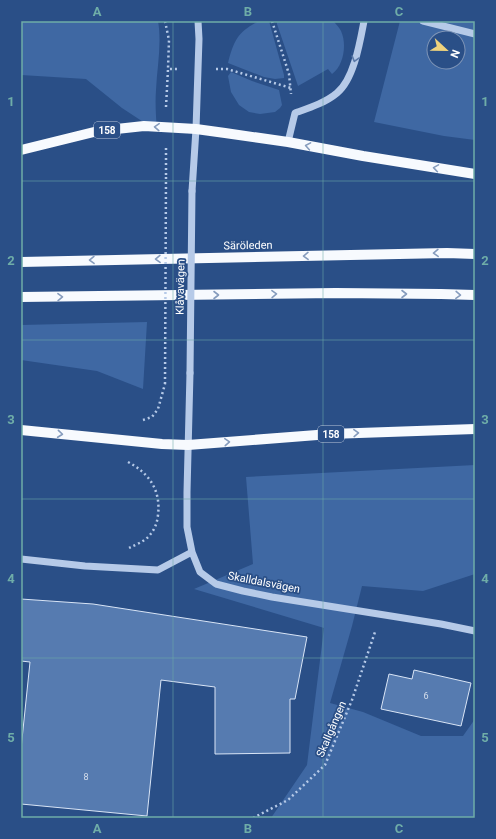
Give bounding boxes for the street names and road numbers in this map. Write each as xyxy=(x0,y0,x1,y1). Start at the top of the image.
road number: 158 xyxy=(94,122,120,138)
street label: Säröleden xyxy=(223,239,273,252)
street label: Klåvavägen xyxy=(174,259,187,315)
road number: 158 xyxy=(318,426,344,442)
street label: Skalldalsvägen xyxy=(227,569,301,596)
street label: Skallgången xyxy=(314,699,349,759)

